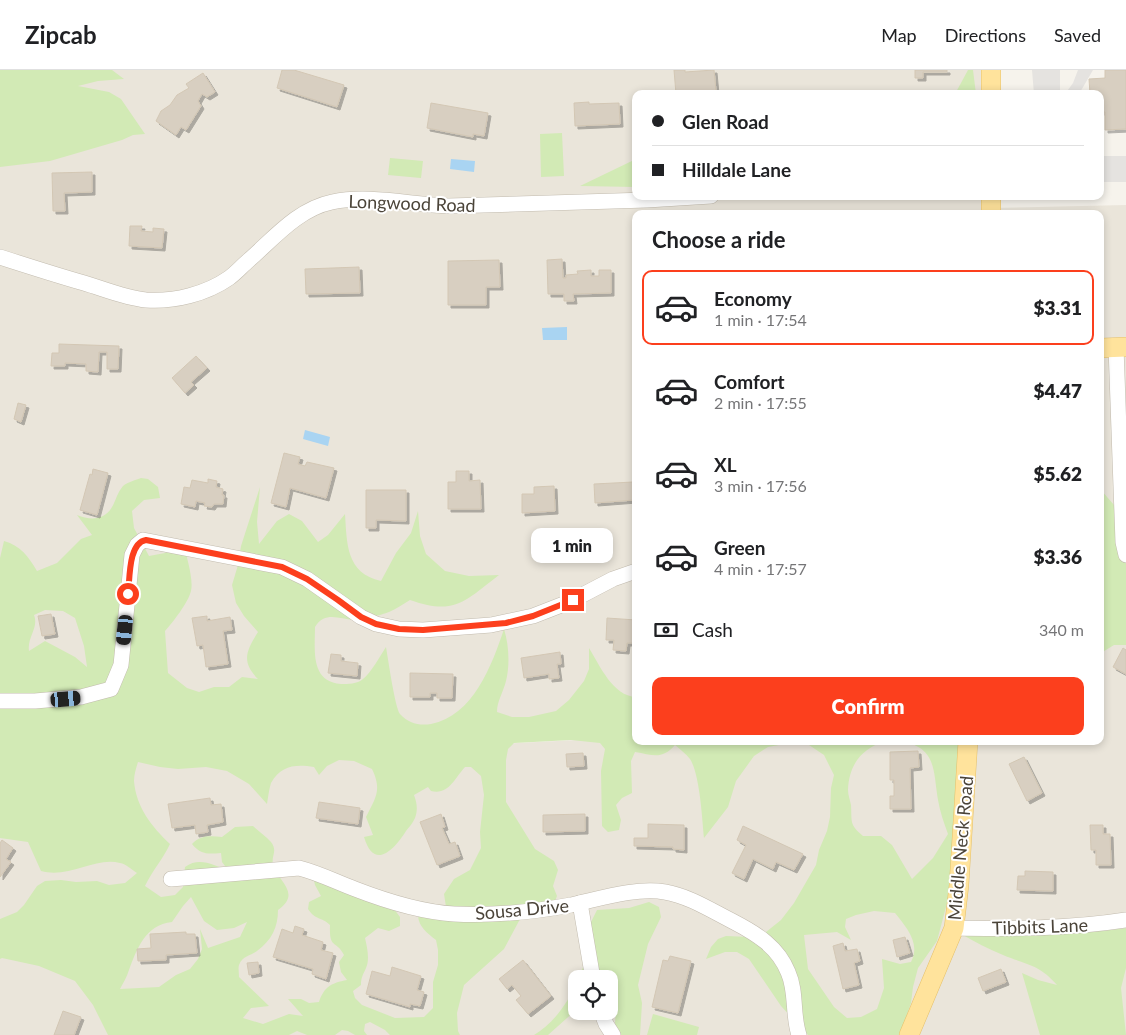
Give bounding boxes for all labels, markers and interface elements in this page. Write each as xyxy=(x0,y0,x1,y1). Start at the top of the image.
text: Zipcab xyxy=(25,20,97,49)
text: Map xyxy=(881,24,917,46)
text: Directions xyxy=(945,24,1026,46)
text: Saved xyxy=(1054,24,1101,46)
text: Glen Road xyxy=(682,110,769,133)
text: Hilldale Lane xyxy=(682,158,791,181)
street label: Longwood Road xyxy=(348,190,476,216)
text: Choose a ride xyxy=(652,226,786,253)
icon: car xyxy=(654,285,699,330)
text: Economy xyxy=(714,287,792,310)
text: $3.31 xyxy=(1033,296,1082,319)
text: 1 min · 17:54 xyxy=(714,310,807,329)
icon: car xyxy=(654,368,699,413)
text: Comfort xyxy=(714,370,785,393)
text: $4.47 xyxy=(1033,379,1082,402)
text: 2 min · 17:55 xyxy=(714,393,807,412)
icon: car xyxy=(654,451,699,496)
text: XL xyxy=(714,453,737,476)
text: $5.62 xyxy=(1033,462,1082,485)
text: 3 min · 17:56 xyxy=(714,476,807,495)
callout: 1 min xyxy=(532,528,614,562)
icon: car xyxy=(654,534,699,579)
text: 1 min xyxy=(552,536,592,555)
text: Green xyxy=(714,536,765,559)
text: $3.36 xyxy=(1033,545,1082,568)
text: 4 min · 17:57 xyxy=(714,559,807,578)
route start xyxy=(117,583,139,605)
route end xyxy=(562,589,584,611)
car xyxy=(115,614,134,646)
icon: cash xyxy=(652,616,680,644)
text: Cash xyxy=(692,618,733,641)
text: 340 m xyxy=(1039,620,1084,639)
button: Confirm xyxy=(652,677,1084,735)
car xyxy=(50,690,81,708)
street label: Middle Neck Road xyxy=(943,775,977,921)
street label: Sousa Drive xyxy=(474,894,570,924)
street label: Tibbits Lane xyxy=(992,913,1088,939)
map controls xyxy=(568,970,618,1020)
button: locate xyxy=(568,970,618,1020)

